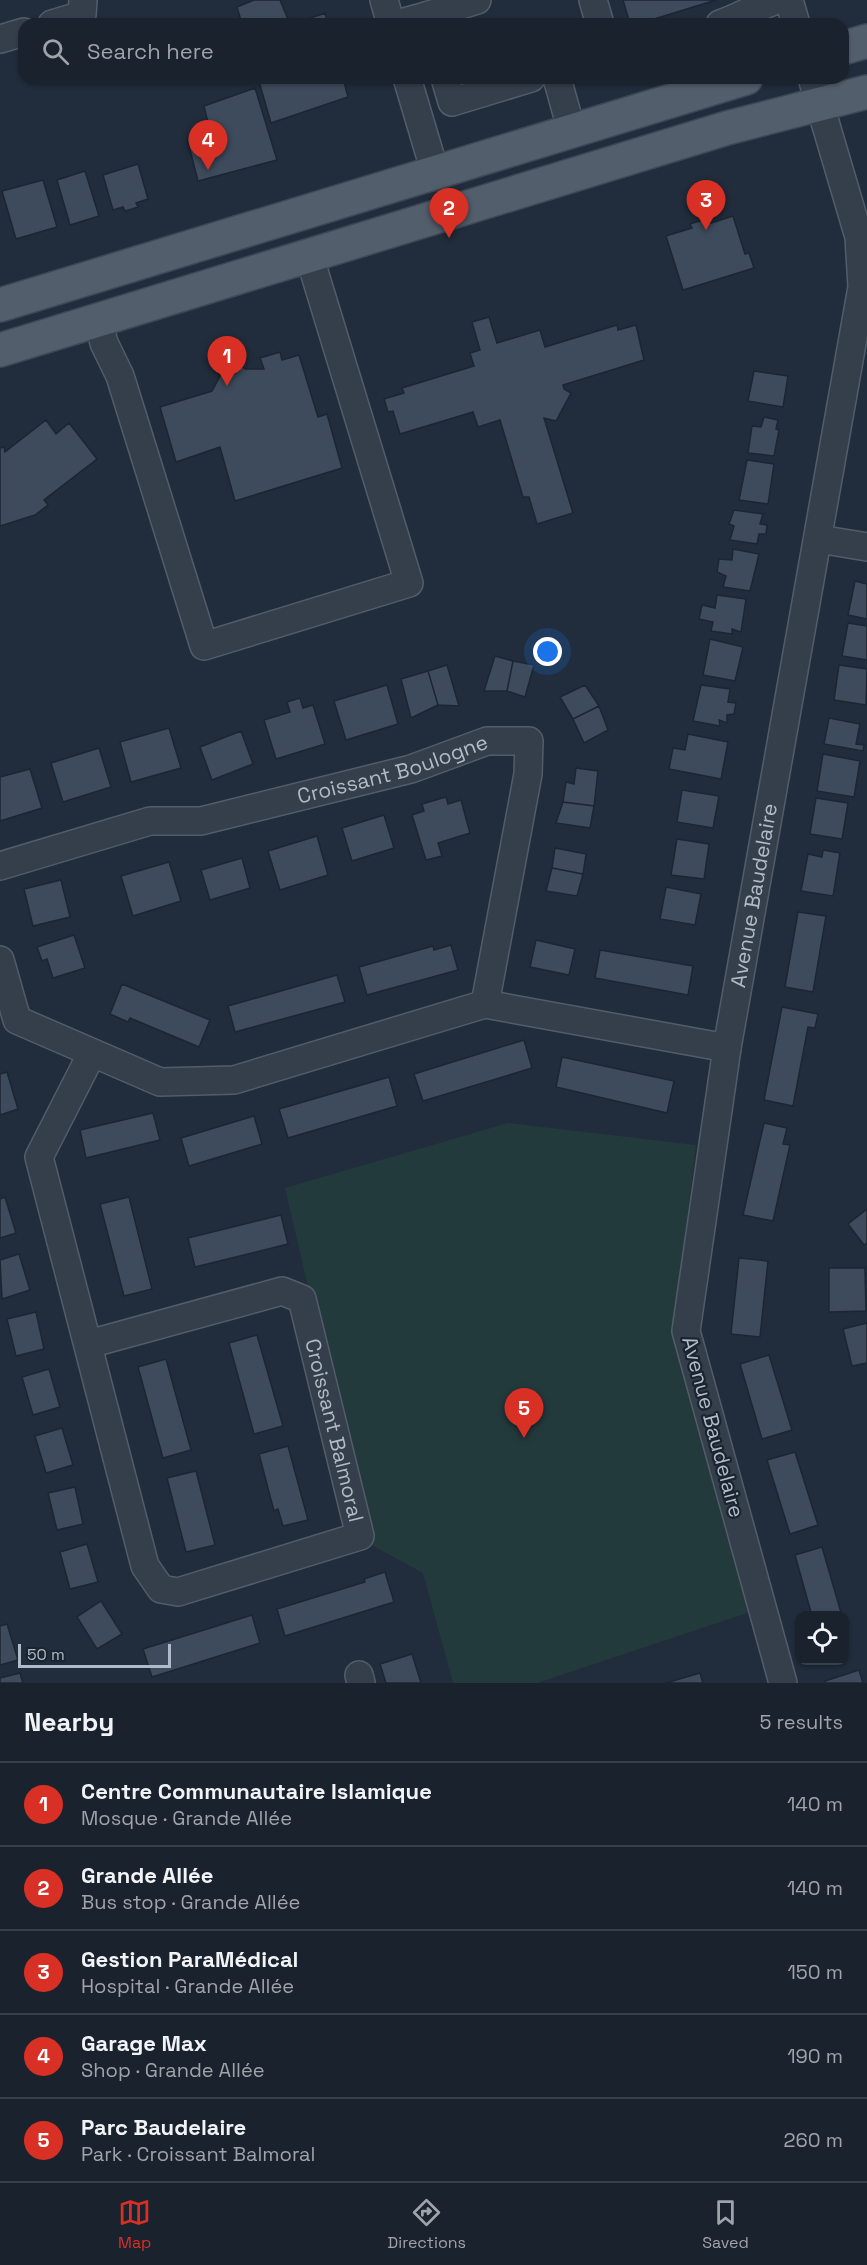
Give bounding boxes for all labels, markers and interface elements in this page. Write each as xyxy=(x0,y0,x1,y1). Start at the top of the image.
search box xyxy=(18,18,849,84)
icon: search xyxy=(39,35,72,68)
text: Search here xyxy=(87,37,214,65)
pin: 4 xyxy=(188,120,228,170)
pin: 3 xyxy=(686,180,726,230)
pin: 2 xyxy=(430,188,468,238)
pin: 1 xyxy=(208,336,246,386)
your location xyxy=(533,637,562,666)
street label: Croissant Boulogne xyxy=(294,728,491,810)
street label: Avenue Baudelaire xyxy=(724,801,783,990)
street label: Avenue Baudelaire xyxy=(676,1333,751,1520)
street label: Croissant Balmoral xyxy=(299,1336,370,1525)
pin: 5 xyxy=(504,1388,544,1438)
map controls xyxy=(795,1611,849,1665)
button: locate xyxy=(795,1611,849,1665)
scale bar xyxy=(18,1641,171,1668)
text: 50 m xyxy=(27,1644,65,1665)
text: Nearby xyxy=(24,1705,114,1739)
text: 5 results xyxy=(759,1709,843,1735)
text: Centre Communautaire Islamique xyxy=(81,1777,432,1805)
text: 1 xyxy=(39,1791,48,1817)
text: 140 m xyxy=(787,1791,843,1817)
text: Mosque · Grande Allée xyxy=(81,1805,292,1831)
text: Grande Allée xyxy=(81,1861,213,1889)
text: 2 xyxy=(38,1875,49,1901)
text: 140 m xyxy=(787,1875,843,1901)
text: Bus stop · Grande Allée xyxy=(81,1889,300,1915)
text: Gestion ParaMédical xyxy=(81,1945,298,1973)
text: 3 xyxy=(37,1959,50,1985)
text: 150 m xyxy=(788,1959,843,1985)
text: Hospital · Grande Allée xyxy=(81,1973,294,1999)
text: Garage Max xyxy=(81,2029,207,2057)
text: 4 xyxy=(37,2043,50,2069)
text: 190 m xyxy=(787,2043,843,2069)
text: Shop · Grande Allée xyxy=(81,2057,265,2083)
text: Parc Baudelaire xyxy=(81,2113,246,2141)
text: 5 xyxy=(38,2127,50,2153)
text: 260 m xyxy=(784,2127,843,2153)
text: Park · Croissant Balmoral xyxy=(81,2141,316,2167)
tab: Map xyxy=(118,2196,151,2253)
tab: Directions xyxy=(388,2196,466,2253)
tab: Saved xyxy=(702,2196,749,2253)

